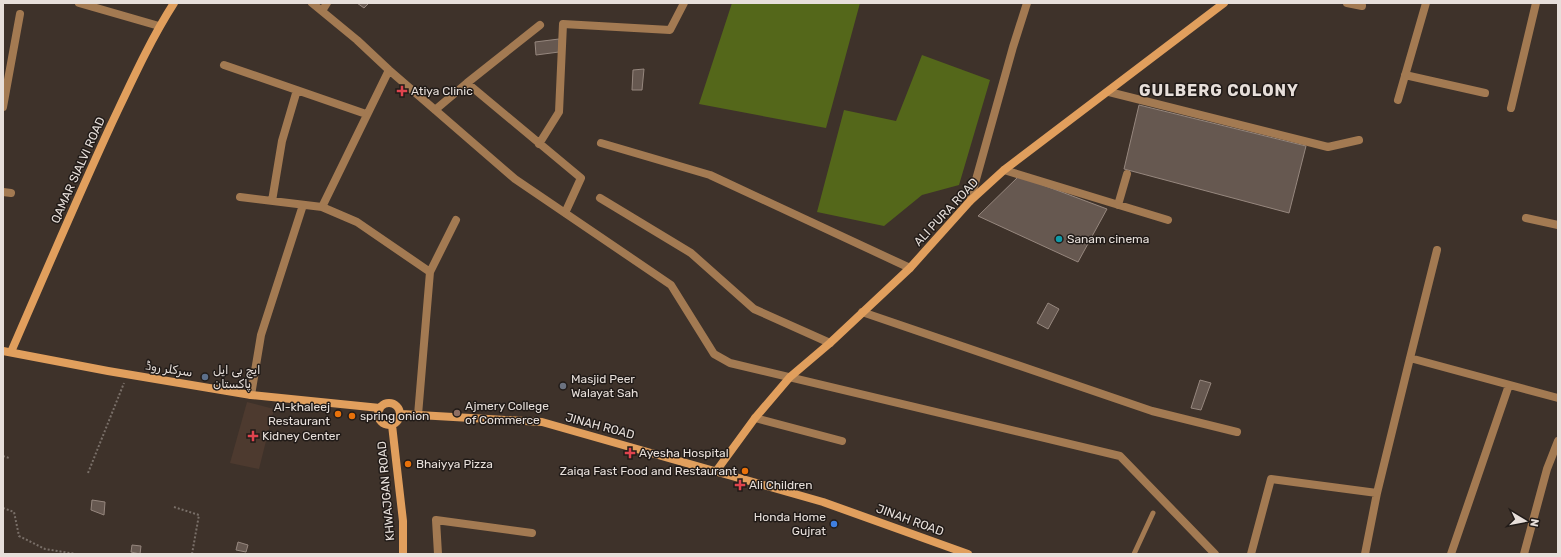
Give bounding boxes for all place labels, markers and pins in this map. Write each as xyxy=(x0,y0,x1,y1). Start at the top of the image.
place label: Atiya Clinic xyxy=(411,84,473,98)
marker: Atiya Clinic xyxy=(396,85,408,97)
place label: Sanam cinema xyxy=(1067,232,1149,246)
marker: Sanam cinema xyxy=(1054,234,1064,244)
place label: ایچ بی ایل پاکستان xyxy=(213,363,260,392)
marker: ایچ بی ایل پاکستان xyxy=(200,372,210,382)
place label: Masjid Peer Walayat Sah xyxy=(571,372,638,400)
marker: Masjid Peer Walayat Sah xyxy=(558,381,568,391)
place label: Ajmery College of Commerce xyxy=(465,399,549,427)
place label: Al-khaleej Restaurant xyxy=(268,400,330,428)
marker: Ajmery College of Commerce xyxy=(452,408,462,418)
marker: Al-khaleej Restaurant xyxy=(333,409,343,419)
place label: spring onion xyxy=(360,409,429,423)
marker: spring onion xyxy=(347,411,357,421)
place label: Kidney Center xyxy=(262,429,341,443)
marker: Kidney Center xyxy=(247,430,259,442)
place label: Ayesha Hospital xyxy=(639,446,729,460)
marker: Ayesha Hospital xyxy=(624,447,636,459)
place label: Bhaiyya Pizza xyxy=(416,457,493,471)
marker: Bhaiyya Pizza xyxy=(403,459,413,469)
place label: Zaiqa Fast Food and Restaurant xyxy=(560,464,737,478)
marker: Zaiqa Fast Food and Restaurant xyxy=(740,466,750,476)
place label: Ali Children xyxy=(749,478,813,492)
marker: Ali Children xyxy=(734,479,746,491)
place label: Honda Home Gujrat xyxy=(754,510,826,538)
marker: Honda Home Gujrat xyxy=(829,519,839,529)

